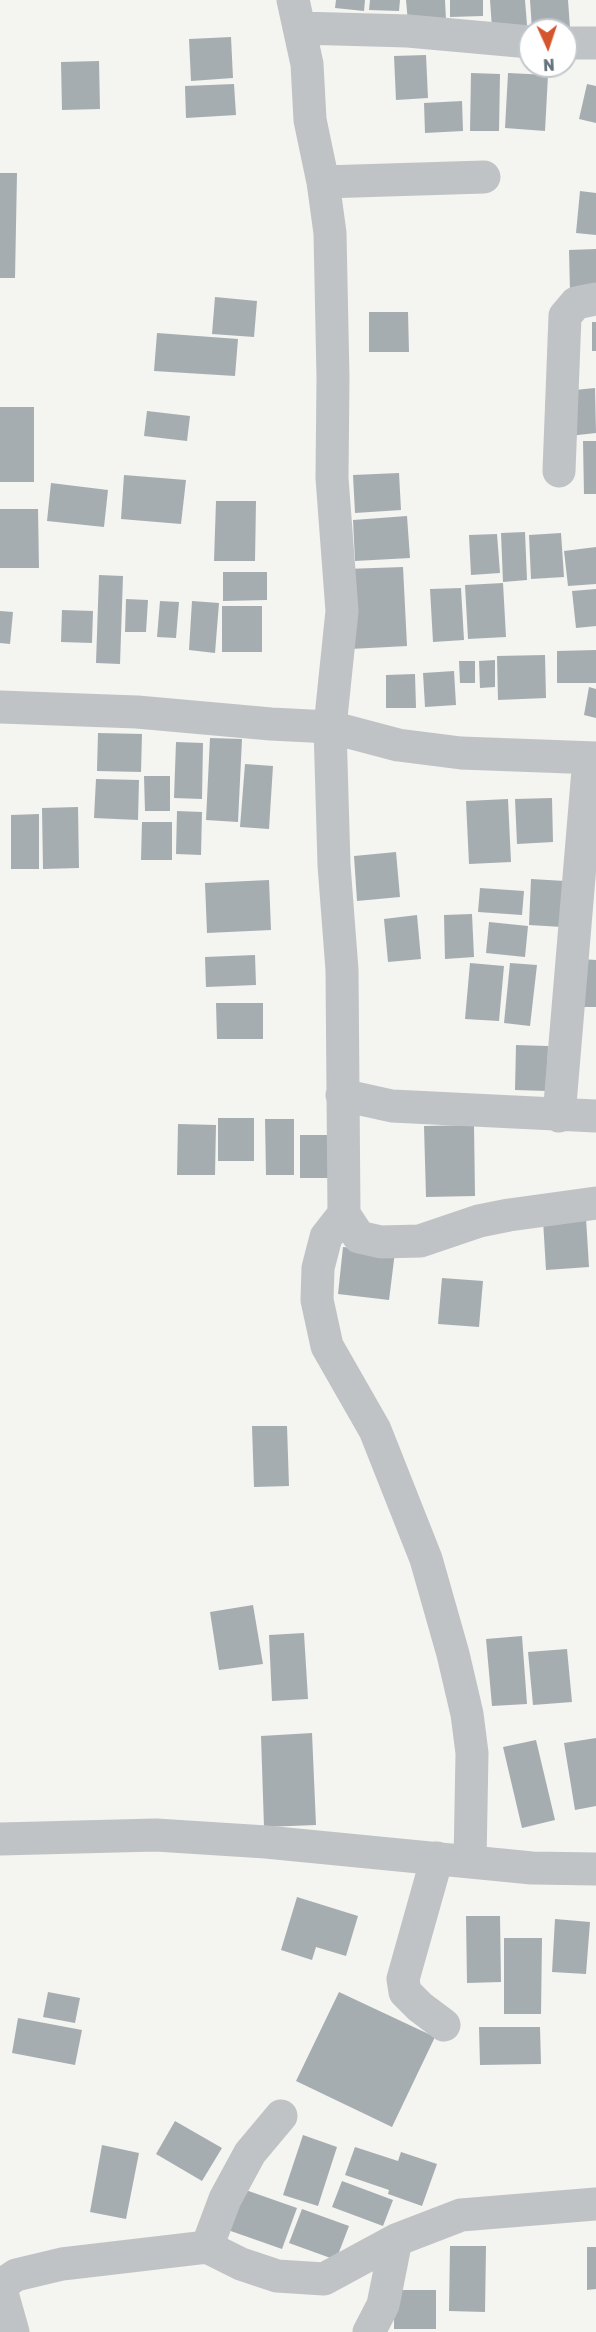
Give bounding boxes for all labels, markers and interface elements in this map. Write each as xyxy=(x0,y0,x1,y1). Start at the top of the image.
north arrow xyxy=(518,18,578,78)
text: N xyxy=(543,55,555,74)

